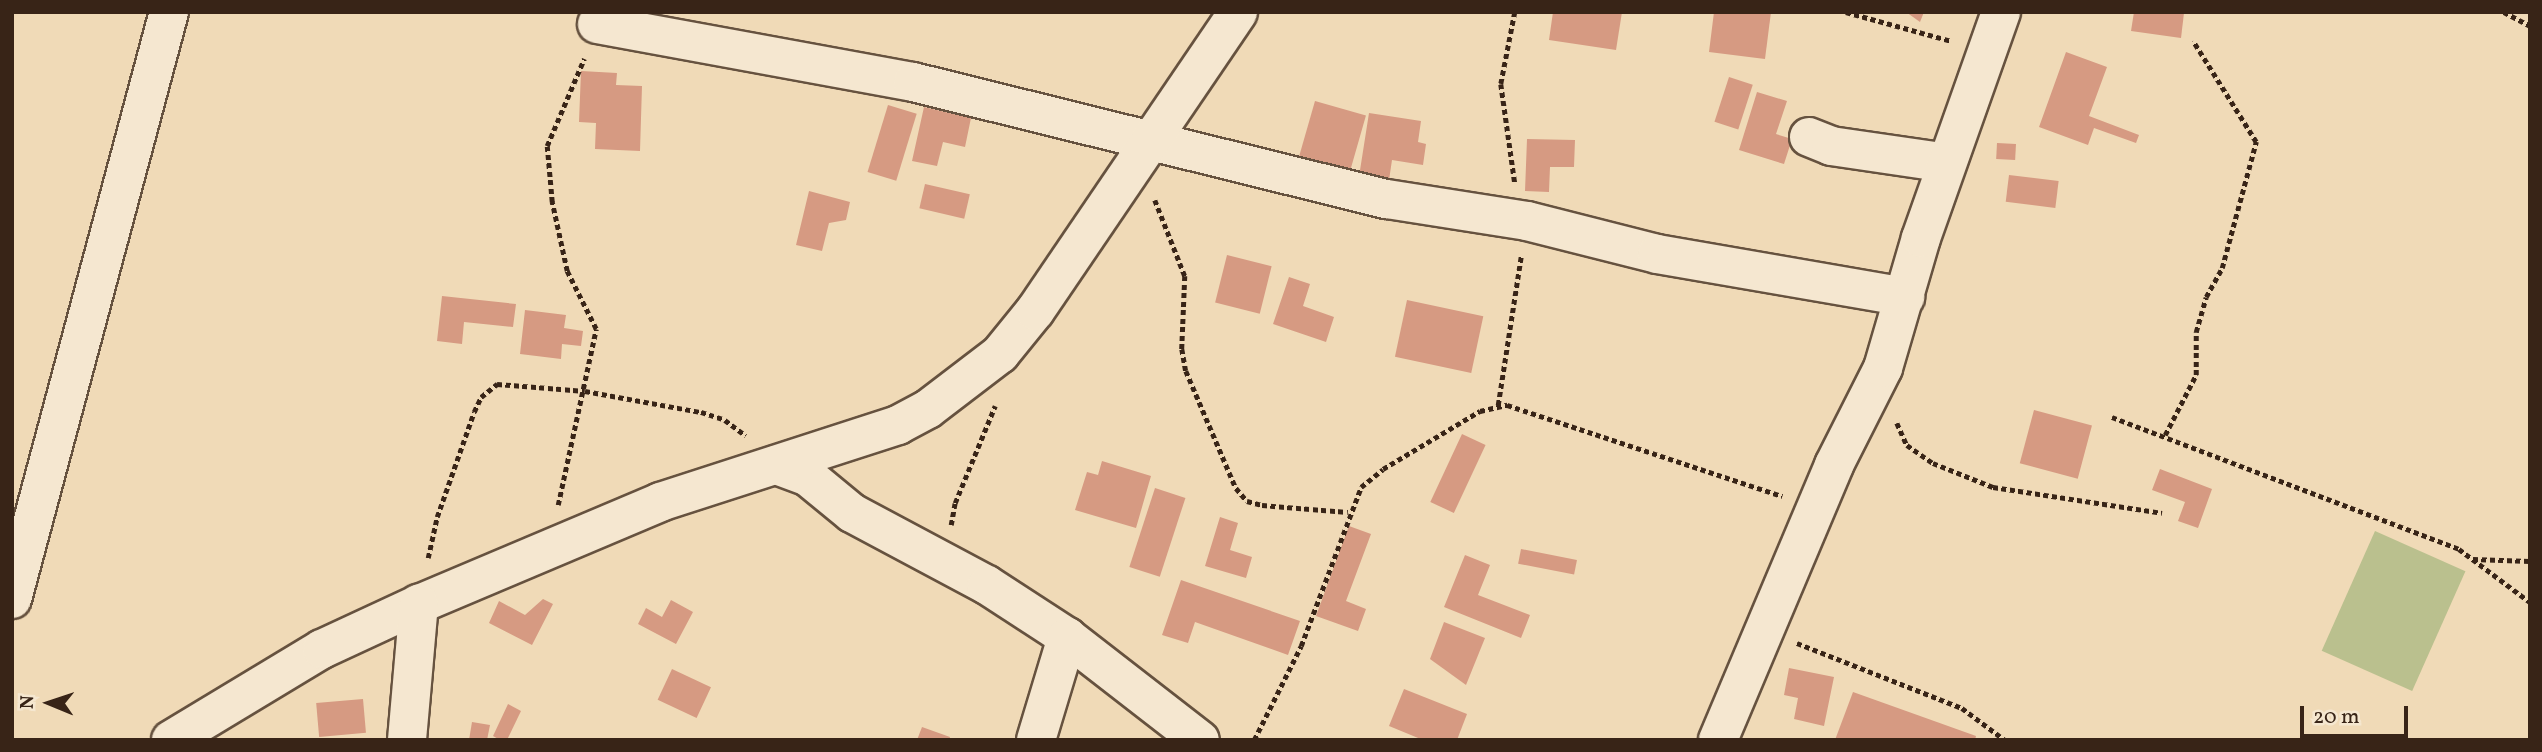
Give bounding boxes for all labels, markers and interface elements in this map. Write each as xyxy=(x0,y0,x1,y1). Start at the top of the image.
north arrow xyxy=(14,668,84,738)
scale bar xyxy=(2304,692,2412,736)
text: N xyxy=(15,695,41,710)
text: 20 m xyxy=(2313,703,2359,732)

